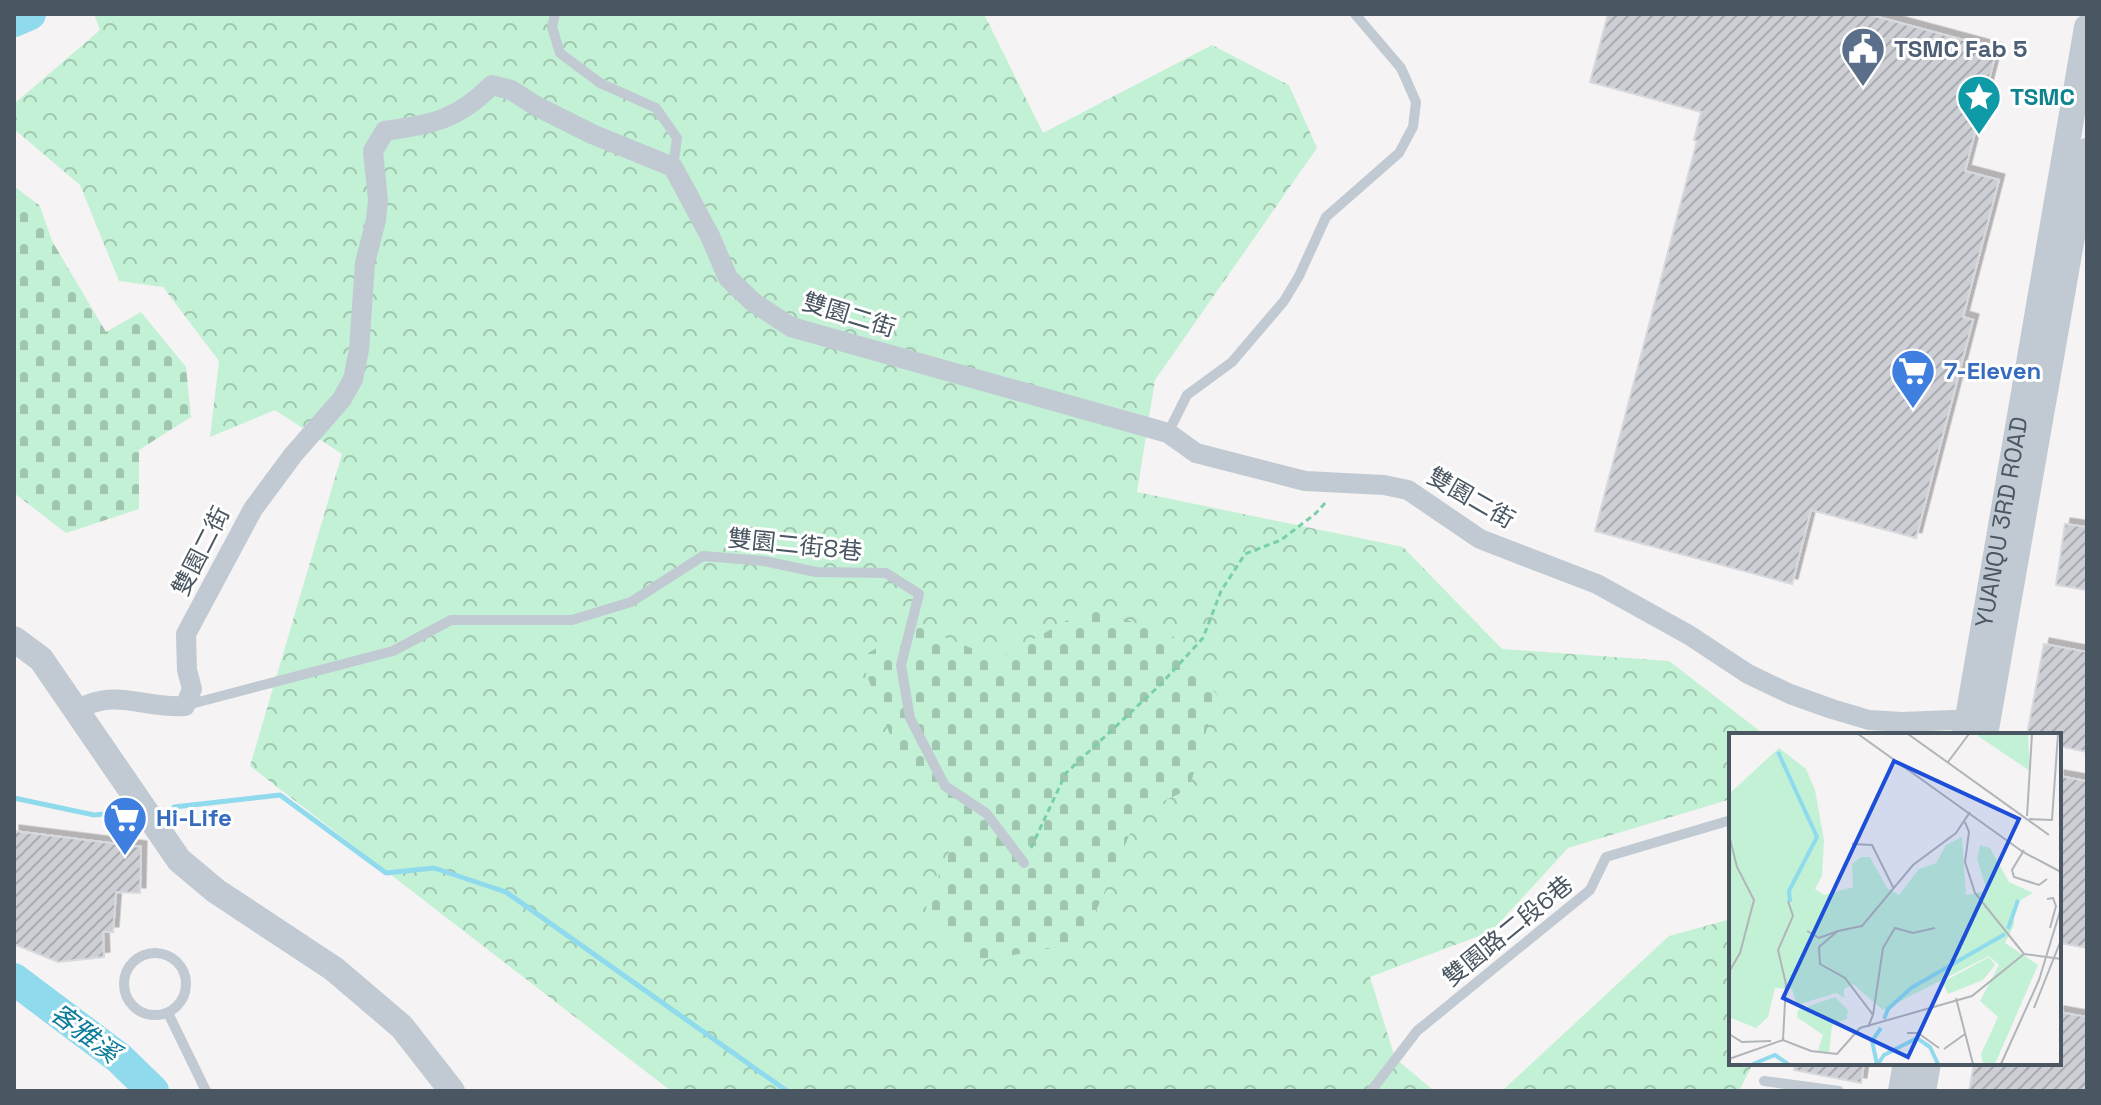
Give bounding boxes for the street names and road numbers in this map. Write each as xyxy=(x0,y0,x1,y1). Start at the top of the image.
street label: 雙園二街 xyxy=(799,286,900,343)
street label: YUANQU 3RD ROAD xyxy=(1968,414,2035,630)
street label: 雙園二街 xyxy=(1422,460,1521,535)
street label: 雙園二街 xyxy=(165,501,236,601)
street label: 雙園二街8巷 xyxy=(726,522,864,567)
street label: 雙園路二段6巷 xyxy=(1436,869,1579,993)

